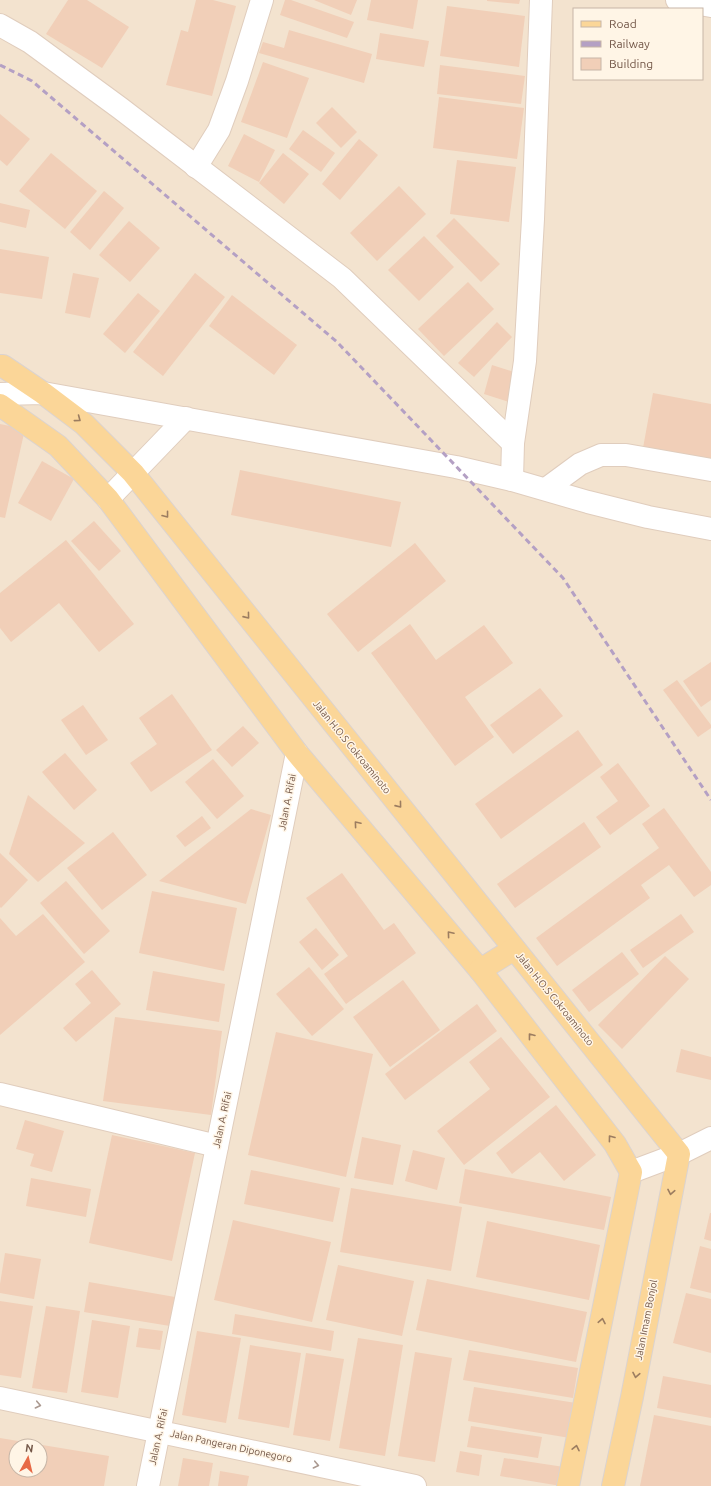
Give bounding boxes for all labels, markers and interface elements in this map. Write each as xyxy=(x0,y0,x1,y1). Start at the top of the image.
legend xyxy=(573,8,703,80)
text: Road xyxy=(609,17,637,30)
text: Railway xyxy=(609,37,650,50)
text: Building xyxy=(609,57,653,70)
one-way arrow xyxy=(74,414,81,421)
one-way arrow xyxy=(161,510,168,517)
one-way arrow xyxy=(242,612,249,619)
street label: Jalan H.O.S Cokroaminoto xyxy=(311,698,393,796)
street label: Jalan A. Rifai xyxy=(276,773,298,831)
one-way arrow xyxy=(394,800,401,807)
one-way arrow xyxy=(354,822,361,829)
one-way arrow xyxy=(447,932,454,939)
street label: Jalan H.O.S Cokroaminoto xyxy=(514,950,596,1048)
one-way arrow xyxy=(529,1033,536,1040)
street label: Jalan A. Rifai xyxy=(211,1091,233,1149)
one-way arrow xyxy=(609,1136,616,1143)
one-way arrow xyxy=(668,1189,676,1195)
street label: Jalan Imam Bonjol xyxy=(633,1278,659,1361)
one-way arrow xyxy=(597,1317,605,1324)
one-way arrow xyxy=(632,1372,641,1378)
one-way arrow xyxy=(35,1401,41,1409)
street label: Jalan A. Rifai xyxy=(147,1408,169,1466)
street label: Jalan Pangeran Diponegoro xyxy=(169,1428,293,1464)
north arrow xyxy=(8,1438,48,1478)
text: N xyxy=(24,1442,34,1455)
one-way arrow xyxy=(571,1445,579,1451)
one-way arrow xyxy=(313,1460,319,1468)

